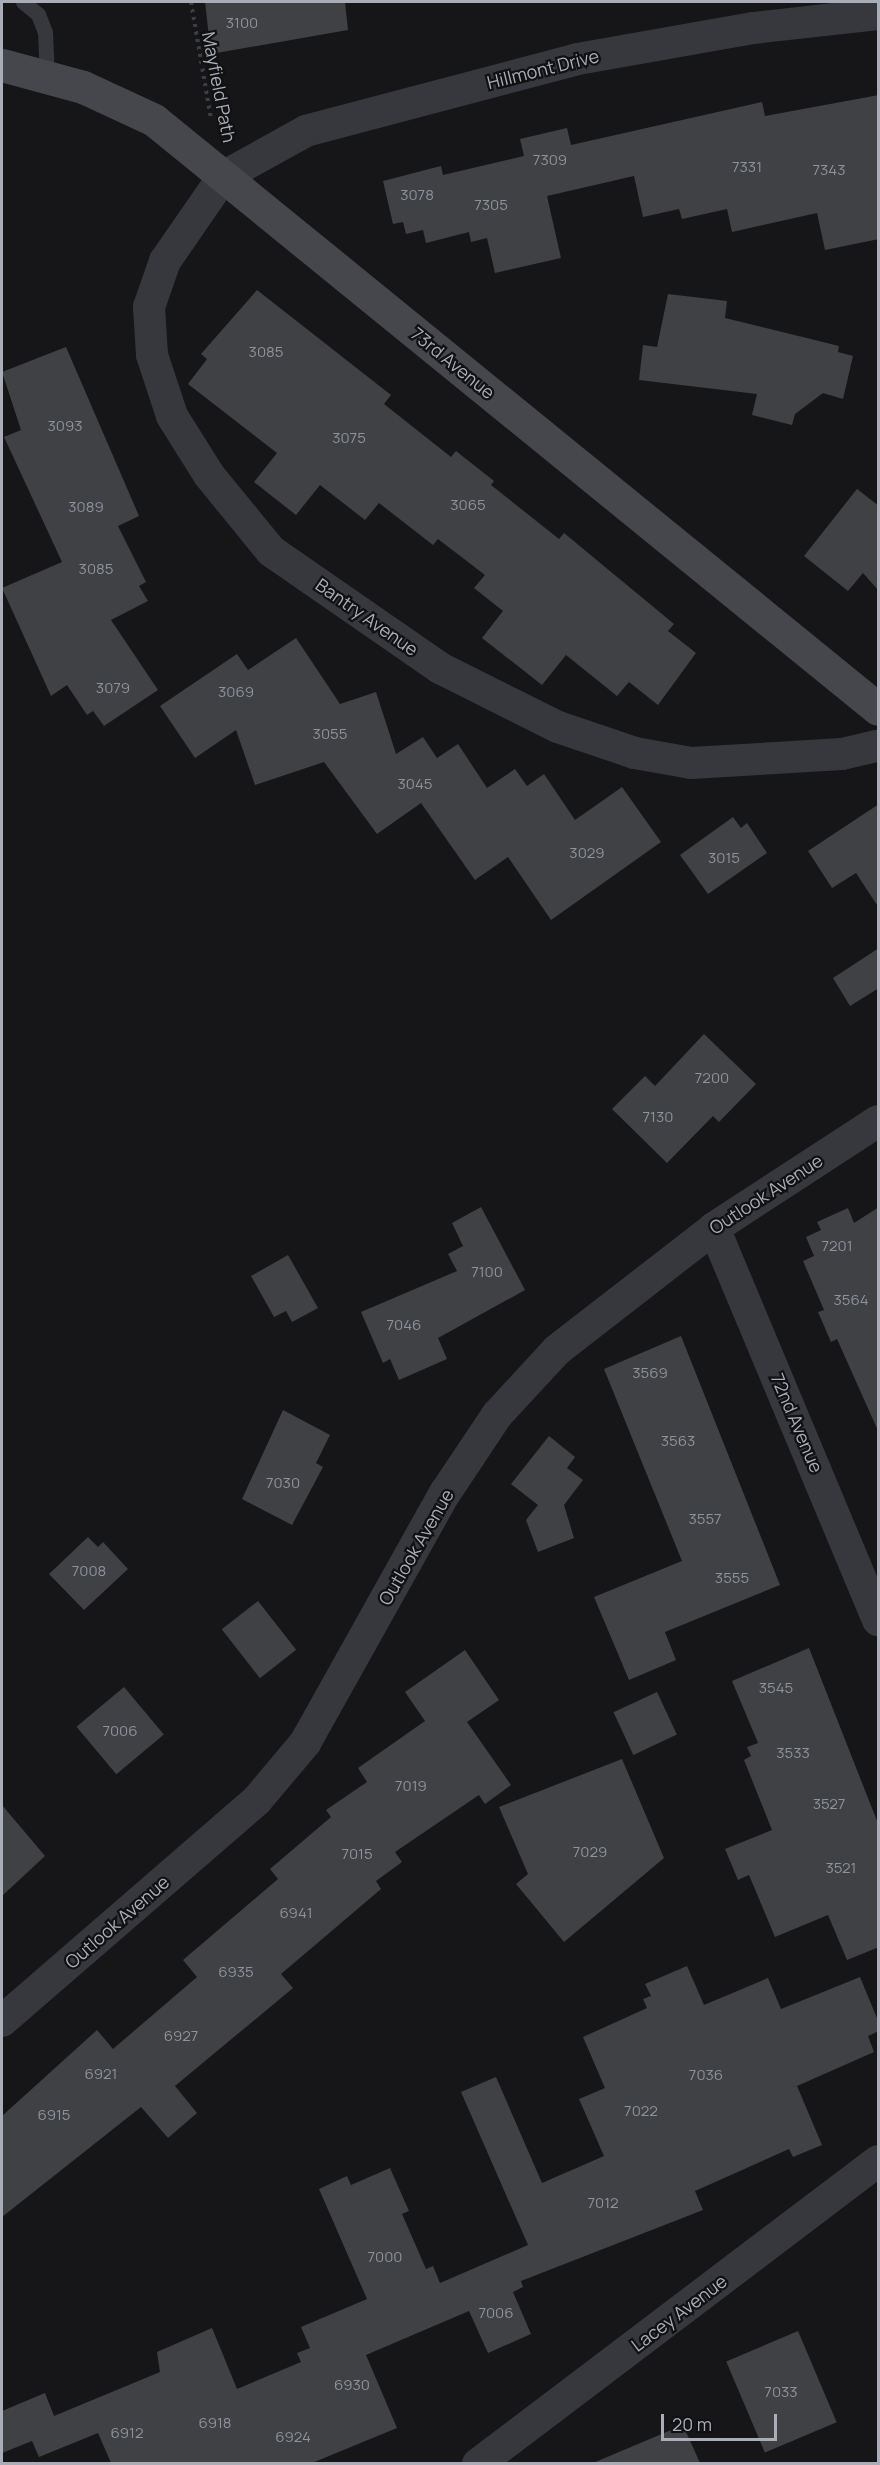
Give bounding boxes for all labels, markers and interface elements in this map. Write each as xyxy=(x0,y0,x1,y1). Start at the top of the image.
house number: 3100 xyxy=(226,14,258,32)
street label: Mayfield Path xyxy=(198,30,240,144)
street label: Hillmont Drive xyxy=(485,45,601,93)
house number: 7309 xyxy=(533,151,567,169)
house number: 7331 xyxy=(732,158,762,176)
house number: 7343 xyxy=(813,161,845,179)
house number: 3078 xyxy=(400,186,434,204)
house number: 7305 xyxy=(474,196,508,214)
street label: 73rd Avenue xyxy=(407,323,499,403)
house number: 3085 xyxy=(249,343,283,361)
house number: 3093 xyxy=(47,417,83,435)
house number: 3075 xyxy=(332,429,366,447)
house number: 3065 xyxy=(450,496,486,514)
house number: 3089 xyxy=(68,498,104,516)
house number: 3085 xyxy=(79,560,113,578)
street label: Bantry Avenue xyxy=(312,574,422,660)
house number: 3079 xyxy=(96,679,130,697)
house number: 3069 xyxy=(218,683,254,701)
house number: 3055 xyxy=(313,725,347,743)
house number: 3045 xyxy=(398,775,432,793)
house number: 3029 xyxy=(569,844,605,862)
house number: 3015 xyxy=(708,849,740,867)
house number: 7200 xyxy=(695,1069,729,1087)
house number: 7130 xyxy=(643,1108,673,1126)
street label: Outlook Avenue xyxy=(705,1149,827,1239)
house number: 7201 xyxy=(821,1237,853,1255)
house number: 7100 xyxy=(471,1263,503,1281)
house number: 3564 xyxy=(833,1291,869,1309)
house number: 7046 xyxy=(387,1316,421,1334)
house number: 3569 xyxy=(632,1364,668,1382)
street label: 72nd Avenue xyxy=(766,1370,828,1476)
house number: 3563 xyxy=(661,1432,695,1450)
house number: 7030 xyxy=(266,1474,300,1492)
street label: Outlook Avenue xyxy=(374,1485,458,1609)
house number: 3557 xyxy=(688,1510,722,1528)
house number: 7008 xyxy=(72,1562,106,1580)
house number: 3555 xyxy=(715,1569,749,1587)
house number: 3545 xyxy=(759,1679,793,1697)
house number: 7006 xyxy=(102,1722,138,1740)
house number: 3533 xyxy=(776,1744,810,1762)
house number: 7019 xyxy=(395,1777,427,1795)
house number: 3527 xyxy=(813,1795,845,1813)
house number: 7029 xyxy=(573,1843,607,1861)
house number: 7015 xyxy=(341,1845,373,1863)
house number: 3521 xyxy=(826,1859,856,1877)
street label: Outlook Avenue xyxy=(61,1871,173,1973)
house number: 6941 xyxy=(279,1904,313,1922)
house number: 6935 xyxy=(218,1963,254,1981)
house number: 6927 xyxy=(164,2027,198,2045)
house number: 6921 xyxy=(85,2065,117,2083)
house number: 7036 xyxy=(689,2066,723,2084)
house number: 7022 xyxy=(624,2102,658,2120)
house number: 6915 xyxy=(38,2106,70,2124)
house number: 7012 xyxy=(587,2194,619,2212)
house number: 7000 xyxy=(368,2248,402,2266)
street label: Lacey Avenue xyxy=(627,2270,731,2356)
house number: 7006 xyxy=(478,2304,514,2322)
house number: 6930 xyxy=(334,2376,370,2394)
house number: 7033 xyxy=(764,2383,798,2401)
scale bar xyxy=(664,2402,780,2440)
text: 20 m xyxy=(672,2412,712,2436)
house number: 6918 xyxy=(198,2414,232,2432)
house number: 6912 xyxy=(111,2424,143,2442)
house number: 6924 xyxy=(275,2428,311,2446)

